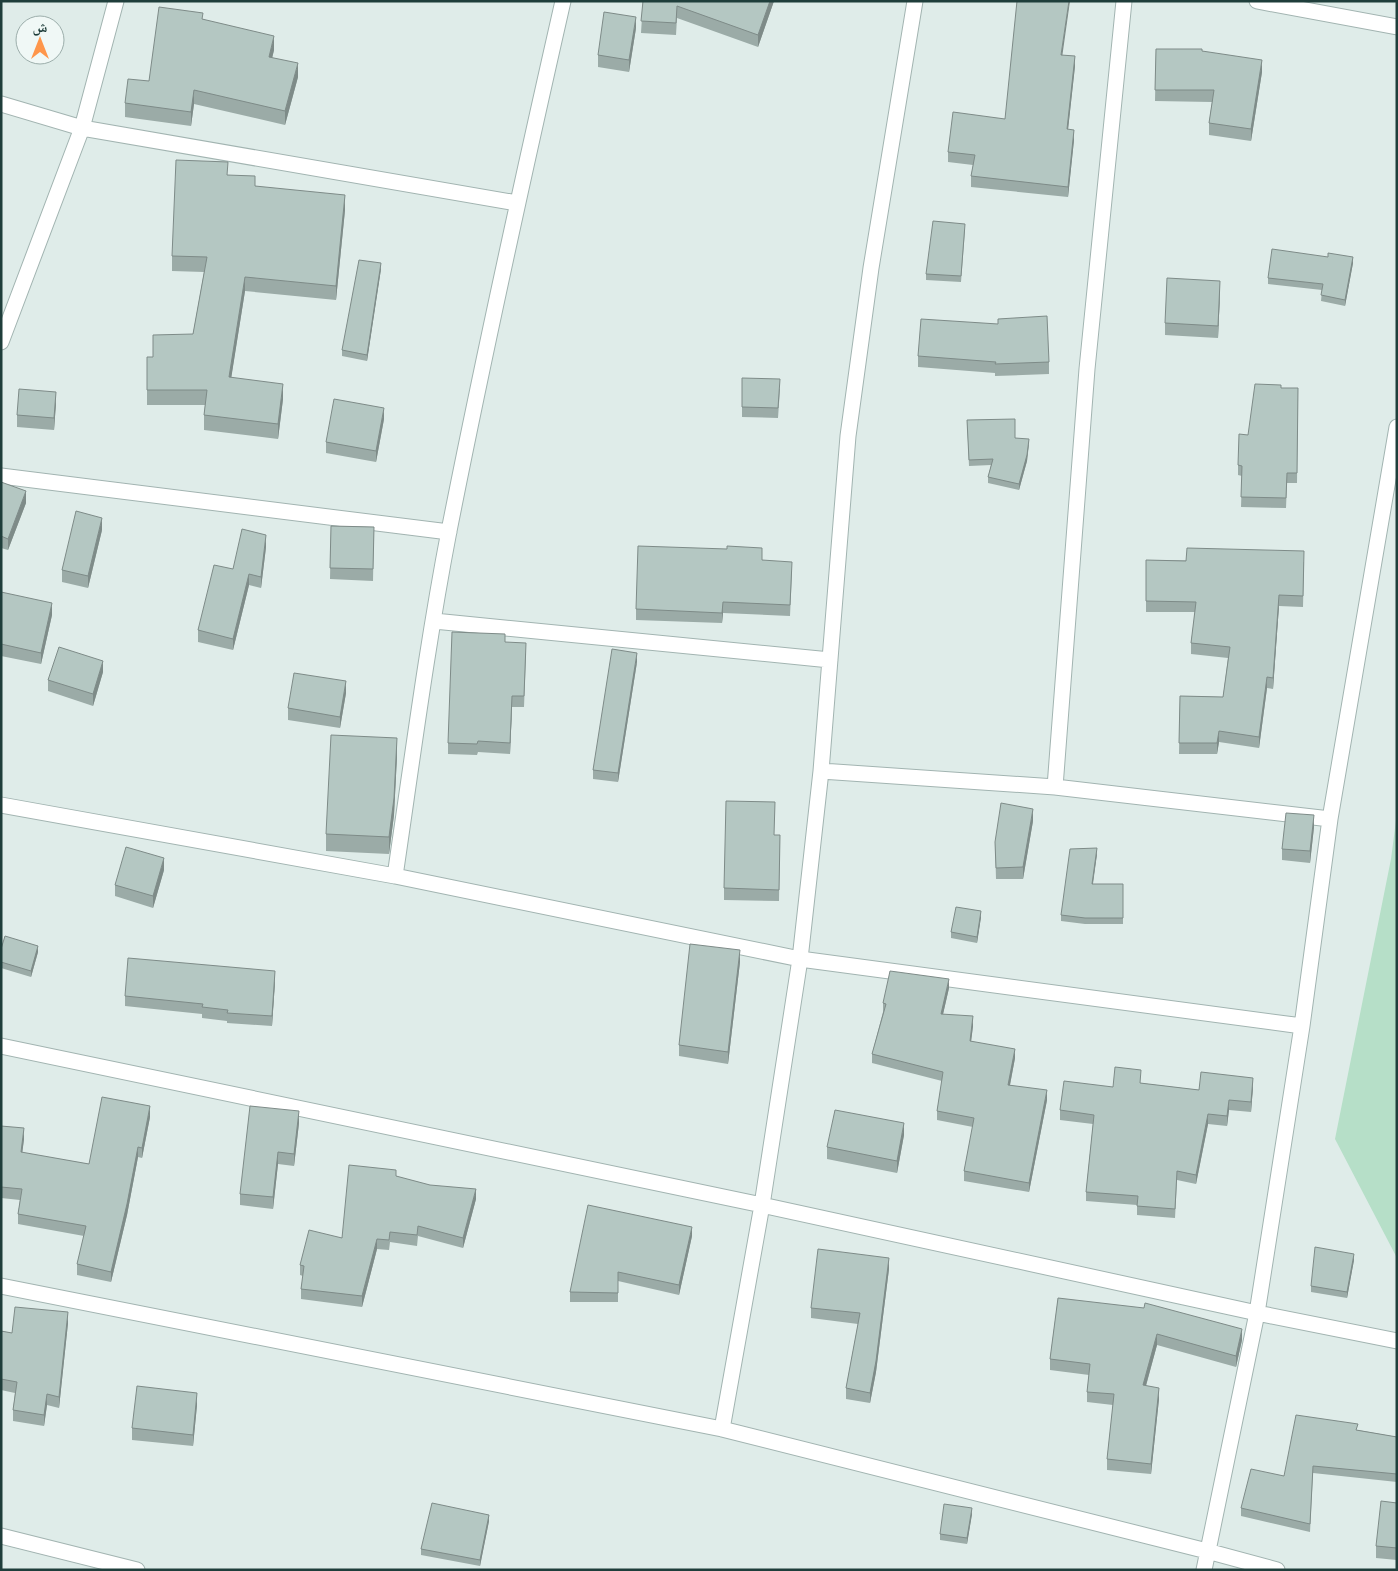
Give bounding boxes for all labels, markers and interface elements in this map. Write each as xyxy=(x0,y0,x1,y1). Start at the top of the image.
north arrow xyxy=(15,15,65,65)
text: ش xyxy=(33,18,48,36)

